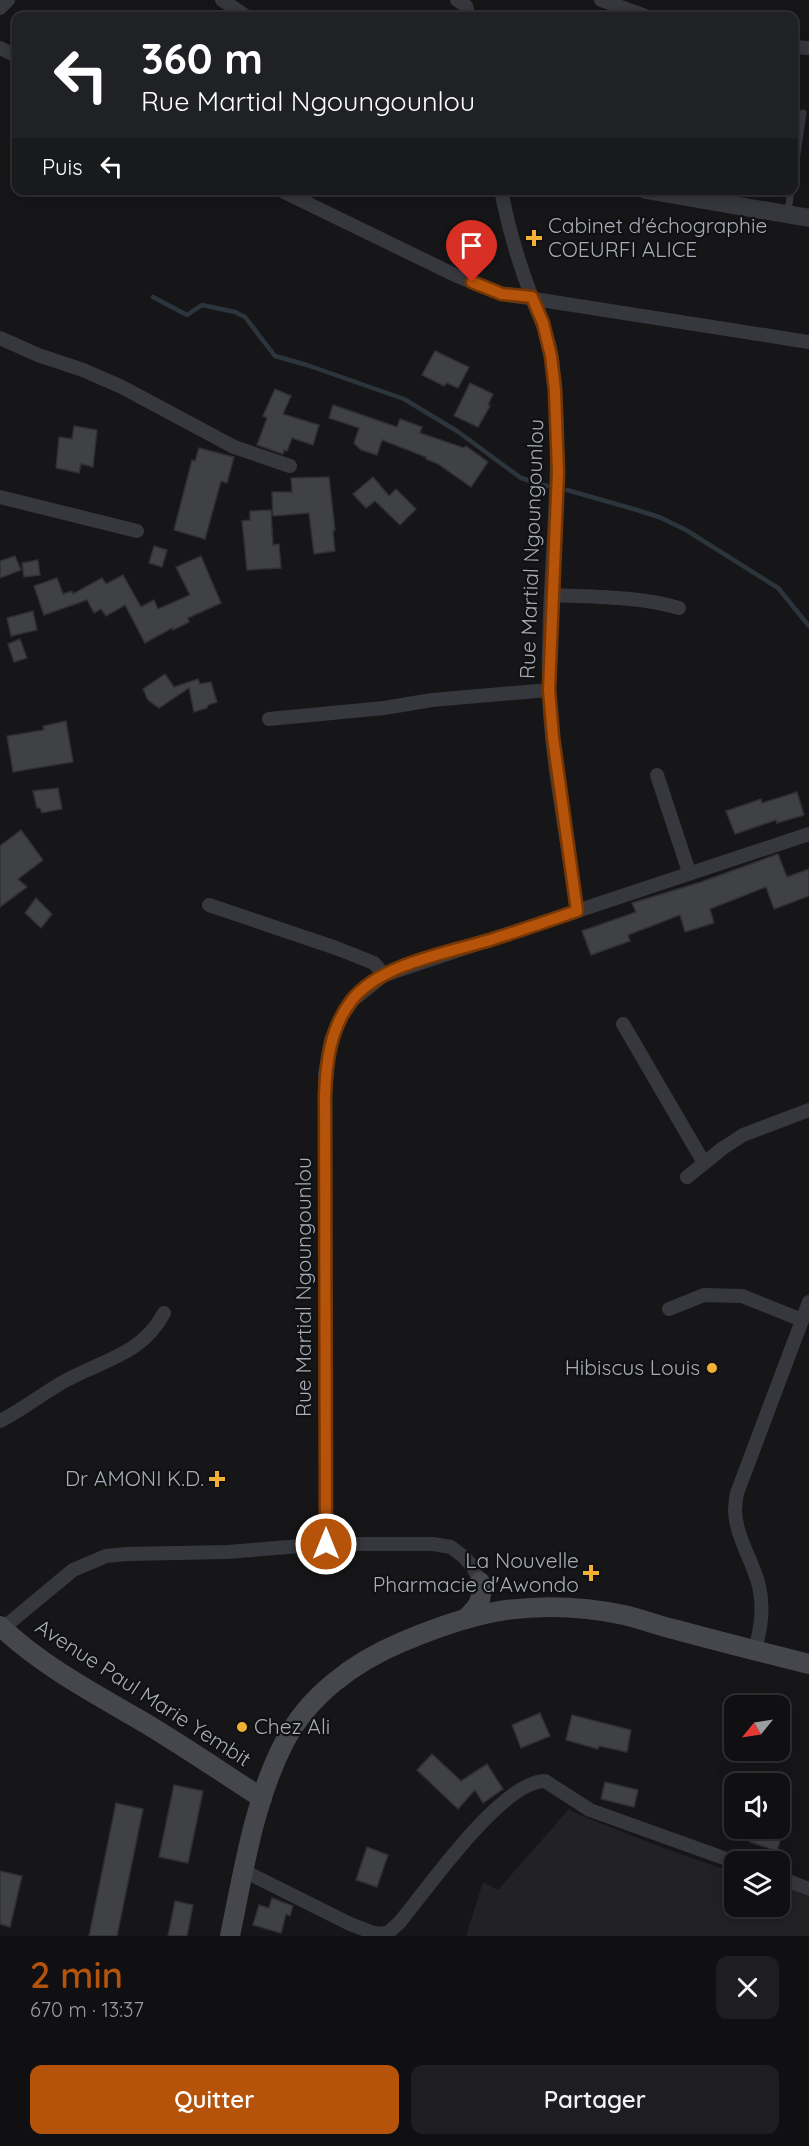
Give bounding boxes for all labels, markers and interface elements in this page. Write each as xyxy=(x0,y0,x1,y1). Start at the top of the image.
text: 360 m xyxy=(141,32,263,85)
icon: left xyxy=(42,36,120,114)
text: Rue Martial Ngoungounlou xyxy=(141,84,475,118)
icon: left xyxy=(95,150,128,183)
text: Puis xyxy=(42,153,83,181)
place label: Cabinet d'échographie COEURFI ALICE xyxy=(548,212,767,262)
pin xyxy=(446,220,497,282)
icon: arrive xyxy=(455,229,488,262)
marker: Cabinet d'échographie COEURFI ALICE xyxy=(525,229,543,247)
street label: Rue Martial Ngoungounlou xyxy=(513,419,549,679)
street label: Rue Martial Ngoungounlou xyxy=(290,1157,316,1417)
place label: Hibiscus Louis xyxy=(565,1354,700,1380)
marker: Hibiscus Louis xyxy=(705,1361,719,1375)
place label: Dr AMONI K.D. xyxy=(65,1465,204,1491)
marker: Dr AMONI K.D. xyxy=(208,1470,226,1488)
position arrow xyxy=(294,1512,358,1576)
place label: La Nouvelle Pharmacie d'Awondo xyxy=(373,1547,579,1597)
marker: La Nouvelle Pharmacie d'Awondo xyxy=(584,1566,598,1580)
street label: Avenue Paul Marie Yembit xyxy=(31,1613,256,1772)
north arrow xyxy=(724,1695,790,1761)
map controls xyxy=(724,1695,790,1917)
place label: Chez Ali xyxy=(254,1713,330,1739)
marker: Chez Ali xyxy=(235,1720,249,1734)
button: sound xyxy=(724,1773,790,1839)
button: layers xyxy=(724,1851,790,1917)
text: 2 min xyxy=(30,1952,123,1997)
button: close xyxy=(716,1956,779,2019)
text: 670 m · 13:37 xyxy=(30,1997,144,2022)
button: Quitter xyxy=(30,2065,399,2134)
button: Partager xyxy=(411,2065,779,2134)

